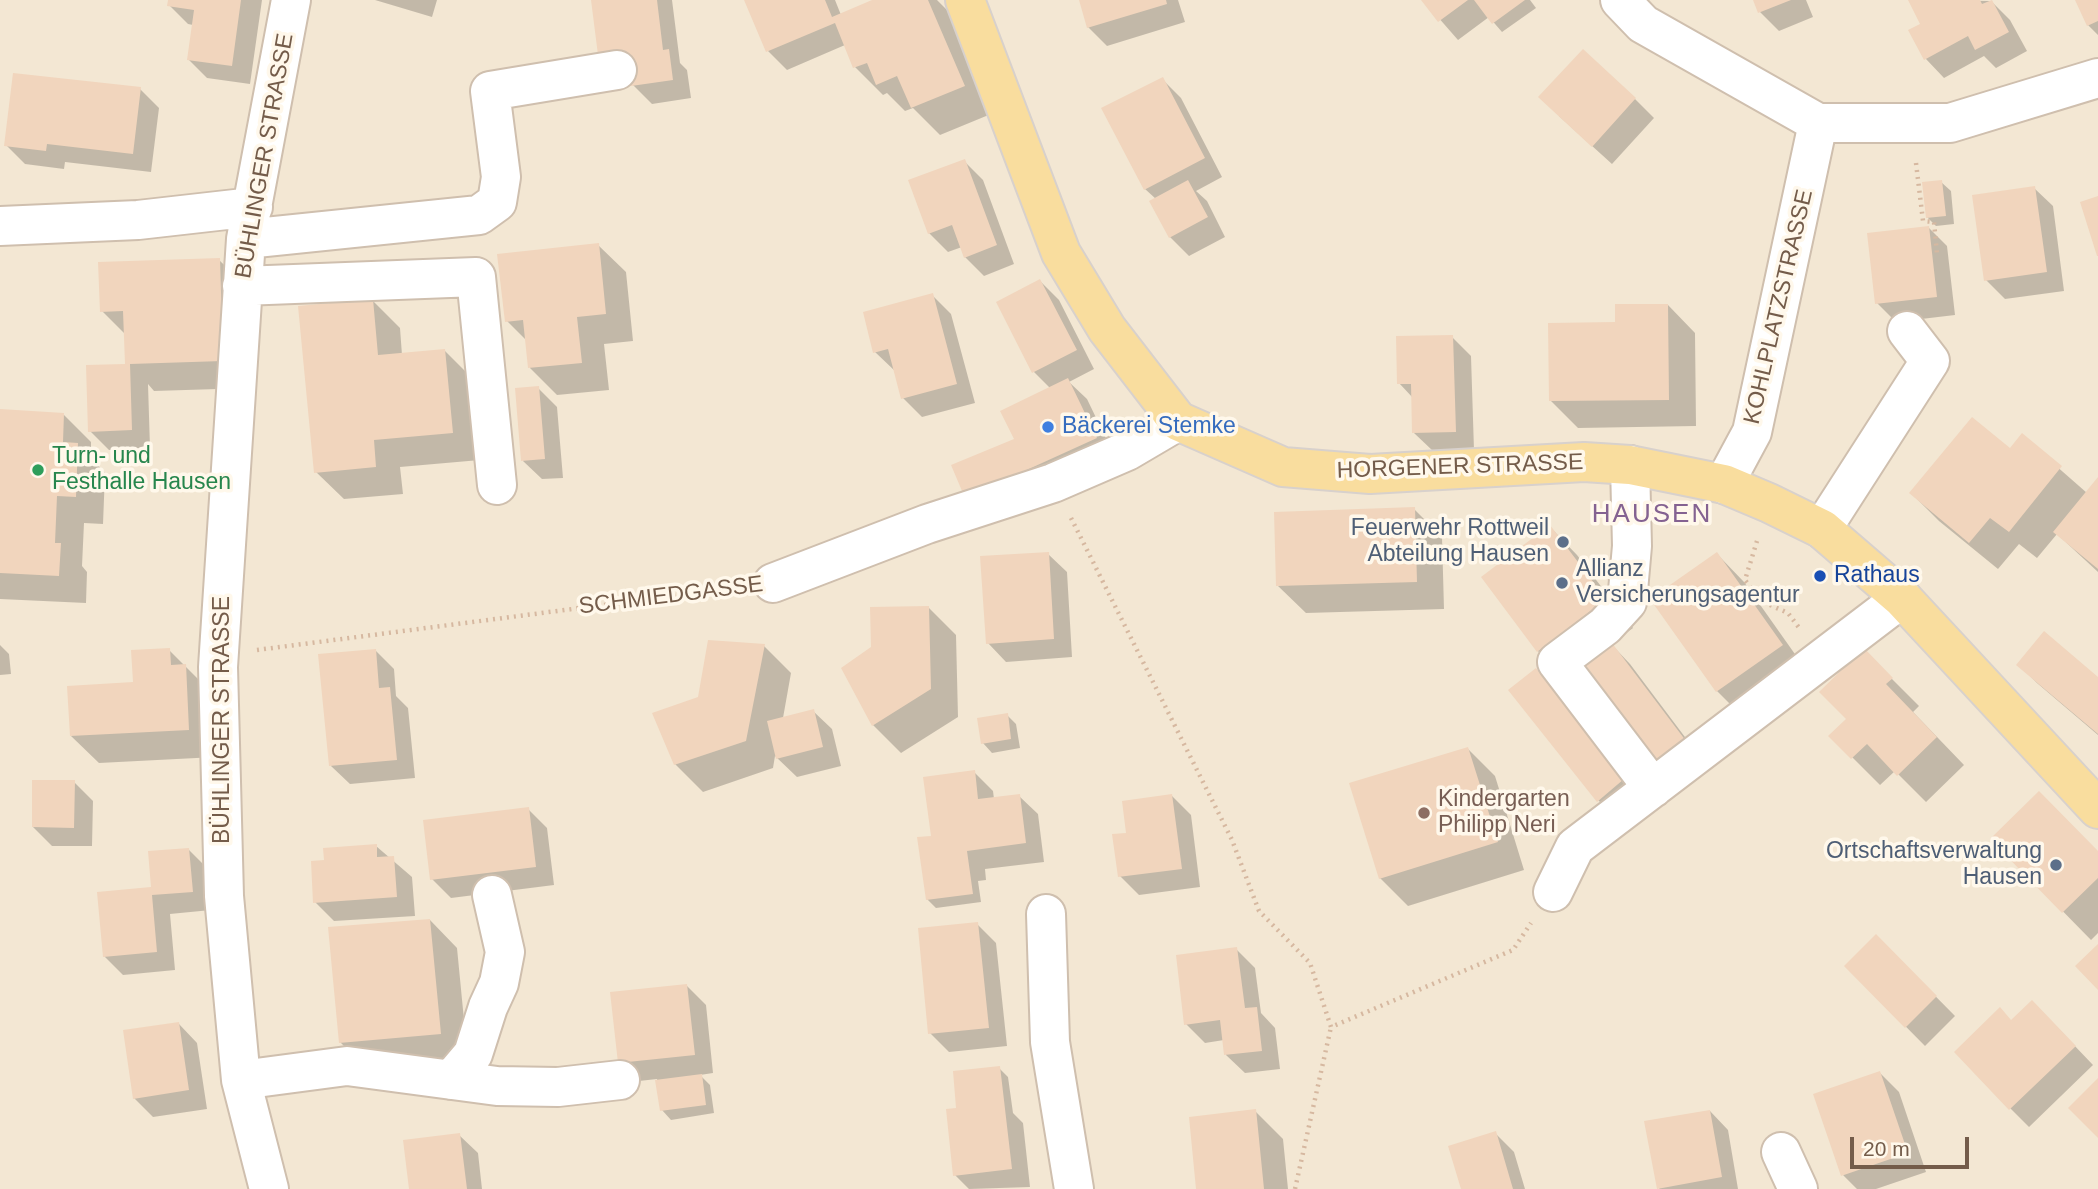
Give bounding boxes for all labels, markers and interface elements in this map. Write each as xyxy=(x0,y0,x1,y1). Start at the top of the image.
street label: BÜHLINGER STRASSE xyxy=(230,32,300,280)
street label: KOHLPLATZSTRASSE xyxy=(1739,187,1819,427)
place label: Bäckerei Stemke xyxy=(1062,413,1236,441)
marker: Bäckerei Stemke xyxy=(1040,419,1056,435)
place label: Turn- und Festhalle Hausen xyxy=(52,443,231,497)
street label: HORGENER STRASSE xyxy=(1336,449,1584,485)
marker: Turn- und Festhalle Hausen xyxy=(30,462,46,478)
district label: HAUSEN xyxy=(1593,499,1711,531)
place label: Feuerwehr Rottweil Abteilung Hausen xyxy=(1351,515,1549,569)
marker: Feuerwehr Rottweil Abteilung Hausen xyxy=(1555,534,1571,550)
place label: Allianz Versicherungsagentur xyxy=(1576,556,1800,610)
place label: Rathaus xyxy=(1834,562,1920,590)
marker: Rathaus xyxy=(1812,568,1828,584)
street label: SCHMIEDGASSE xyxy=(577,571,765,621)
marker: Allianz Versicherungsagentur xyxy=(1554,575,1570,591)
street label: BÜHLINGER STRASSE xyxy=(209,596,237,844)
place label: Kindergarten Philipp Neri xyxy=(1438,786,1570,840)
marker: Kindergarten Philipp Neri xyxy=(1416,805,1432,821)
place label: Ortschaftsverwaltung Hausen xyxy=(1826,838,2042,892)
marker: Ortschaftsverwaltung Hausen xyxy=(2048,857,2064,873)
scale bar xyxy=(1853,1122,1972,1166)
text: 20 m xyxy=(1863,1137,1910,1160)

